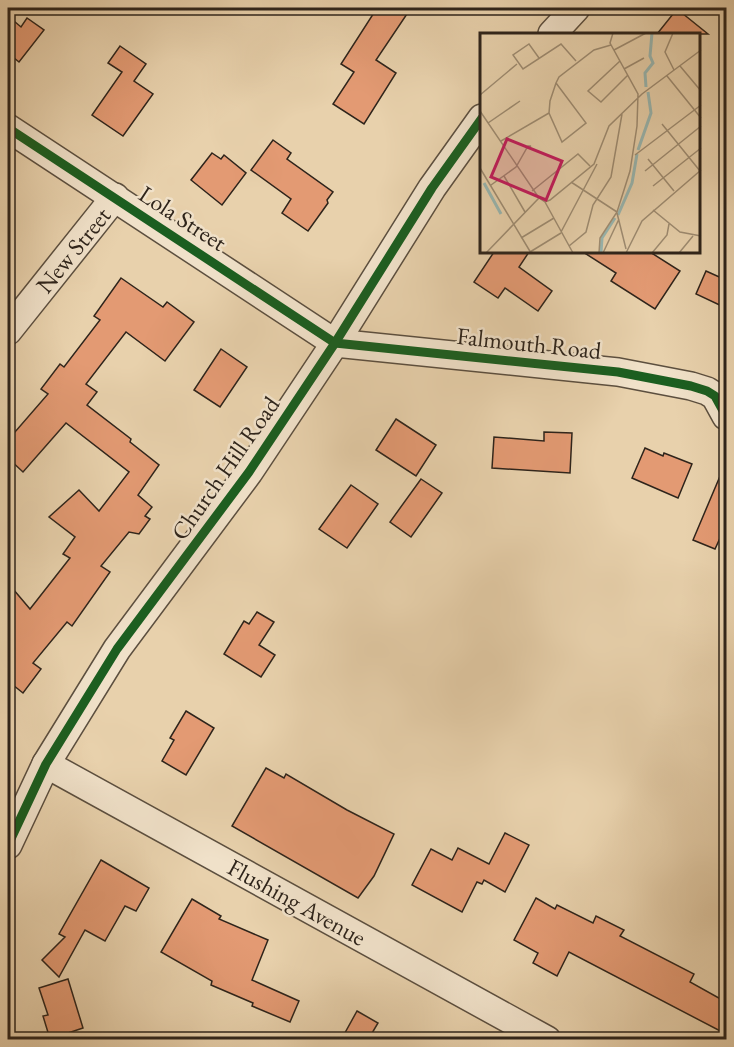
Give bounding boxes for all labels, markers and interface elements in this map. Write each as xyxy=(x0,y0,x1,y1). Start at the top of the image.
inset map xyxy=(480,33,701,254)
street label: Lola Street xyxy=(133,178,233,258)
street label: New Street xyxy=(29,200,118,300)
street label: Falmouth Road xyxy=(455,320,604,366)
street label: Church Hill Road xyxy=(164,389,287,546)
street label: Flushing Avenue xyxy=(222,851,372,953)

